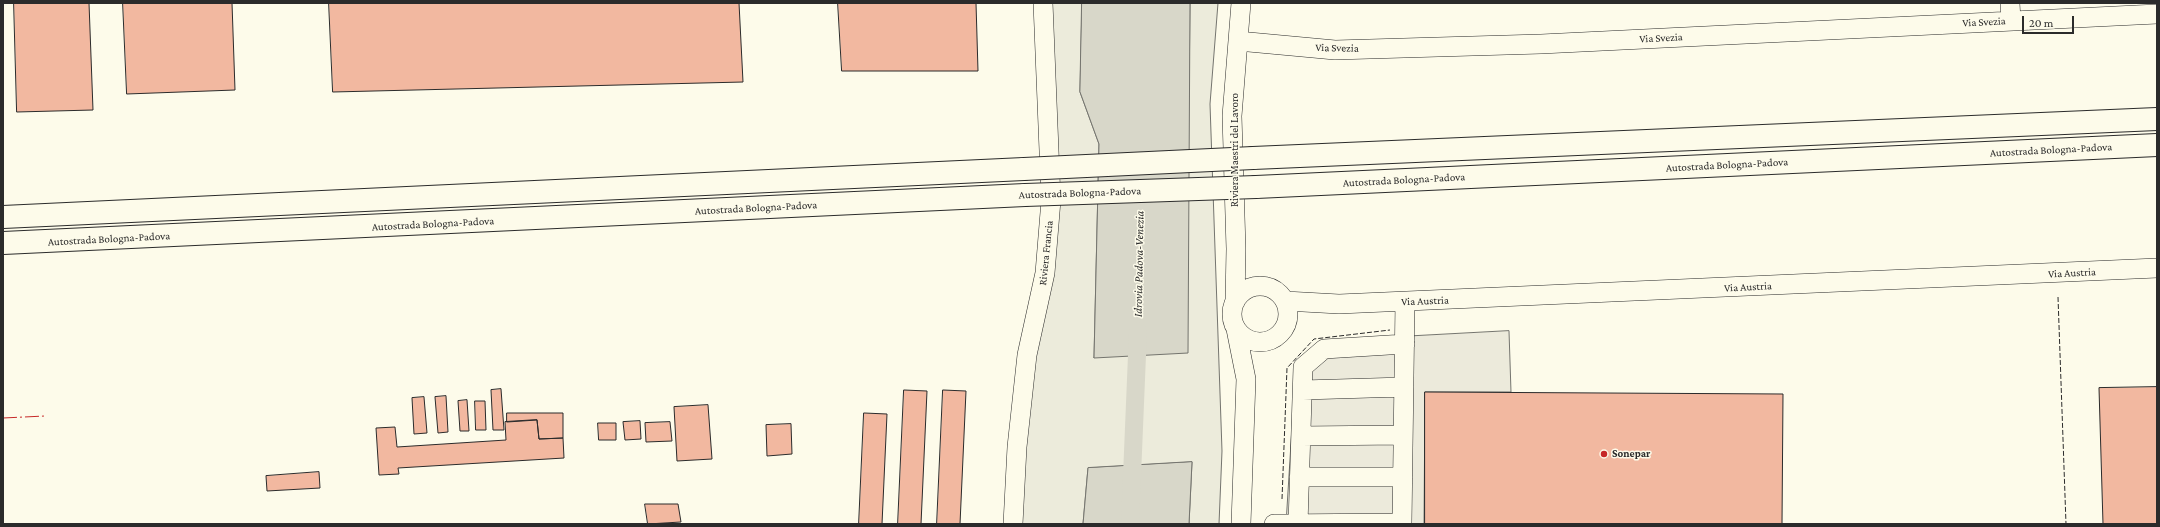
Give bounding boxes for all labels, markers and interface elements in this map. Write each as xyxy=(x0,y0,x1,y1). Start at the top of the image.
scale bar xyxy=(2024,8,2076,34)
street label: Via Svezia xyxy=(1962,14,2006,30)
text: 20 m xyxy=(2029,16,2053,30)
street label: Via Svezia xyxy=(1639,30,1683,46)
street label: Via Svezia xyxy=(1315,41,1359,55)
street label: Riviera Maestri del Lavoro xyxy=(1228,93,1242,207)
street label: Autostrada Bologna-Padova xyxy=(1989,140,2113,160)
street label: Autostrada Bologna-Padova xyxy=(1665,155,1789,175)
street label: Autostrada Bologna-Padova xyxy=(1342,170,1466,190)
street label: Autostrada Bologna-Padova xyxy=(1019,184,1141,202)
street label: Autostrada Bologna-Padova xyxy=(694,198,818,218)
water label: Idrovia Padova-Venezia xyxy=(1131,211,1147,317)
street label: Autostrada Bologna-Padova xyxy=(371,214,495,234)
street label: Riviera Francia xyxy=(1036,220,1056,286)
street label: Autostrada Bologna-Padova xyxy=(47,229,171,249)
street label: Via Austria xyxy=(2048,265,2096,281)
street label: Via Austria xyxy=(1724,279,1772,295)
street label: Via Austria xyxy=(1401,294,1449,308)
place label: Sonepar xyxy=(1612,447,1650,461)
marker: Sonepar xyxy=(1599,449,1609,459)

